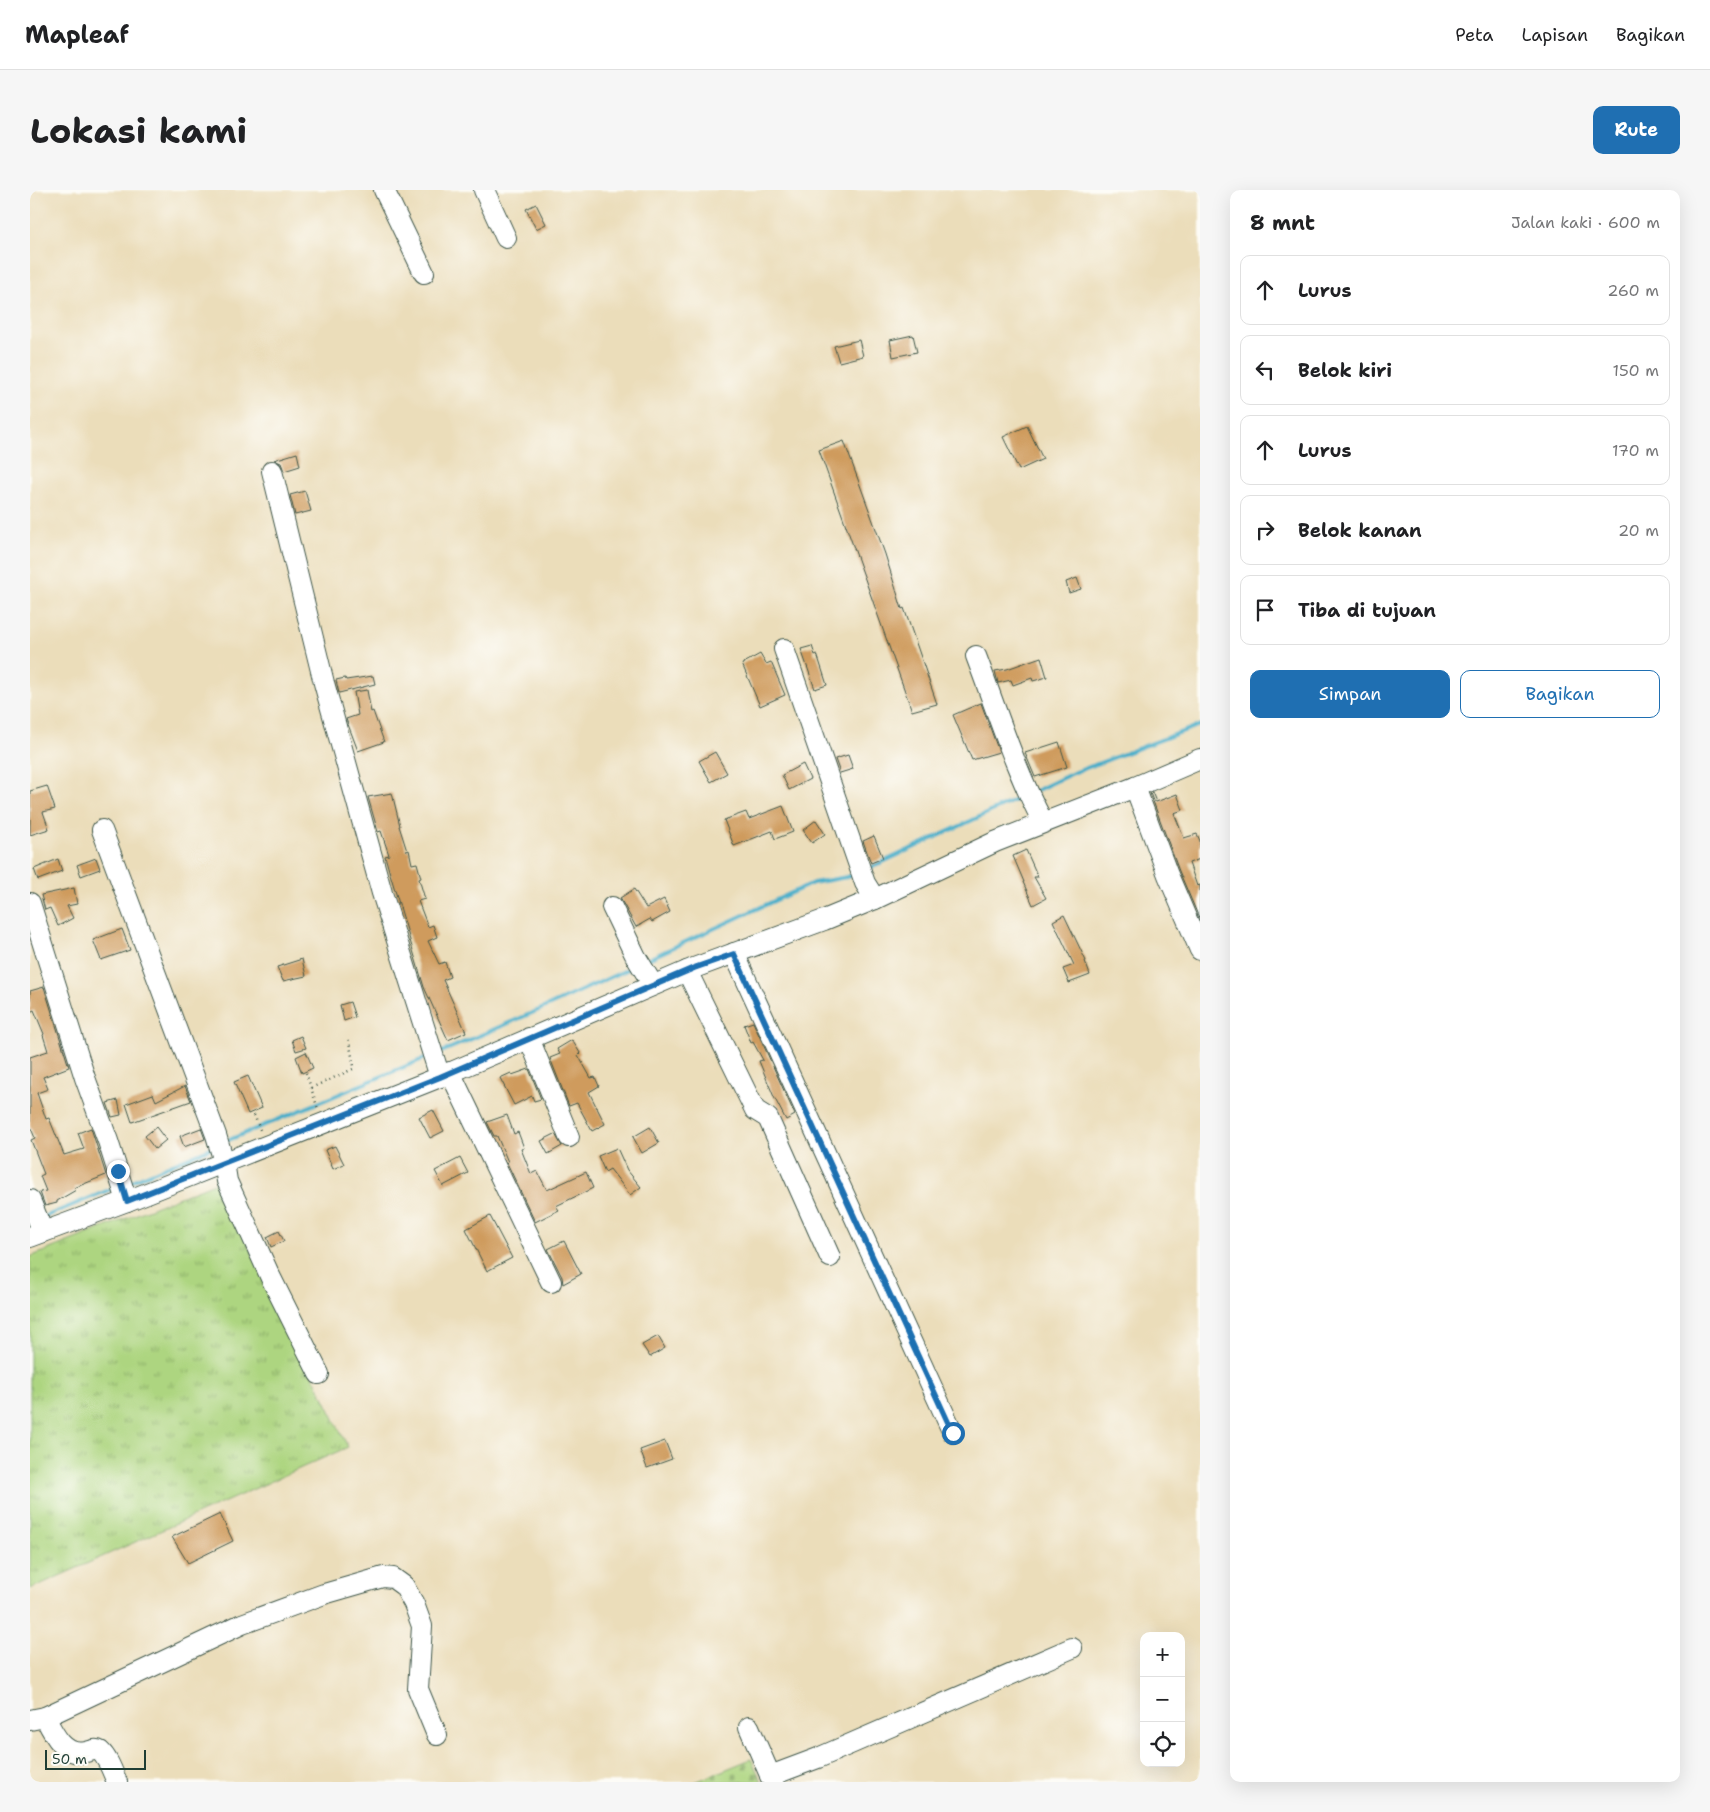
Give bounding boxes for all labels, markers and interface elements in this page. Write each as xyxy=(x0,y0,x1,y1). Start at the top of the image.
text: Mapleaf xyxy=(25,19,129,51)
text: Peta xyxy=(1455,23,1494,47)
text: Lapisan xyxy=(1522,23,1588,47)
text: Bagikan xyxy=(1616,23,1685,47)
button: Rute xyxy=(1593,106,1680,154)
text: Lokasi kami xyxy=(30,107,247,154)
text: 8 mnt xyxy=(1250,209,1315,237)
text: Jalan kaki · 600 m xyxy=(1511,212,1660,233)
icon: ahead xyxy=(1251,276,1279,304)
text: Lurus xyxy=(1298,278,1352,303)
text: 260 m xyxy=(1607,280,1659,301)
icon: left xyxy=(1251,356,1279,384)
text: Belok kiri xyxy=(1298,358,1392,383)
text: 150 m xyxy=(1612,360,1659,381)
icon: ahead xyxy=(1251,436,1279,464)
text: Lurus xyxy=(1298,438,1352,463)
text: 170 m xyxy=(1612,440,1659,461)
icon: right xyxy=(1251,516,1279,544)
text: Belok kanan xyxy=(1298,518,1422,543)
text: 20 m xyxy=(1618,520,1659,541)
icon: arrive xyxy=(1251,596,1279,624)
text: Tiba di tujuan xyxy=(1298,598,1436,623)
button: Simpan xyxy=(1250,670,1450,718)
button: Bagikan xyxy=(1460,670,1660,718)
route end xyxy=(107,1160,130,1183)
route start xyxy=(942,1422,965,1445)
map controls xyxy=(1140,1632,1185,1767)
button: + xyxy=(1140,1632,1185,1677)
button: − xyxy=(1140,1677,1185,1722)
button: locate xyxy=(1140,1722,1185,1767)
scale bar xyxy=(45,1747,146,1770)
text: 50 m xyxy=(52,1750,87,1768)

